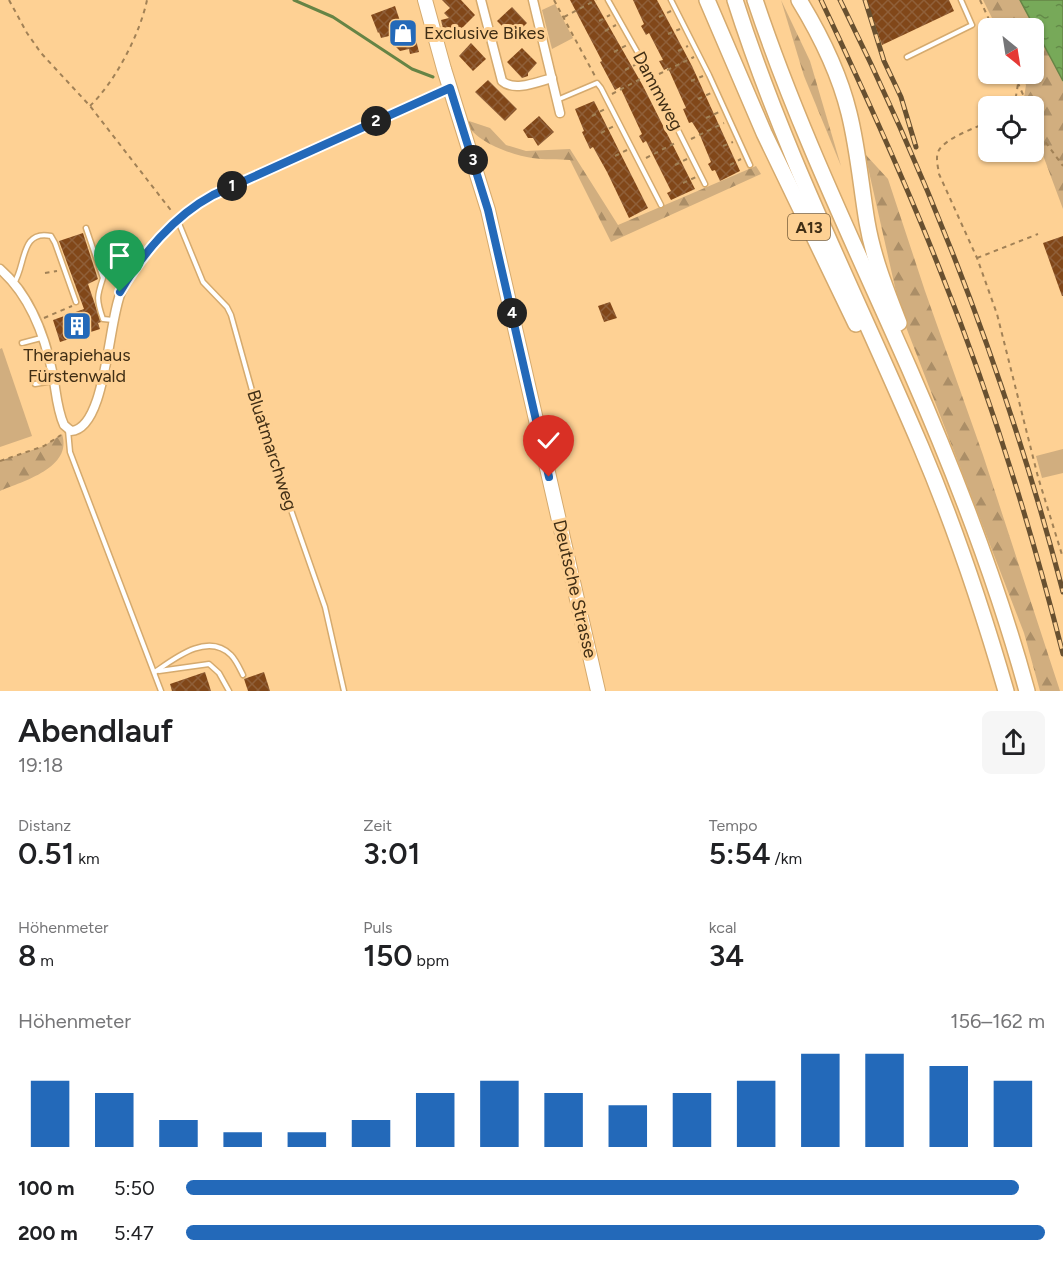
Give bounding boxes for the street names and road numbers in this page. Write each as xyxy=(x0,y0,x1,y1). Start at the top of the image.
street label: Dammweg xyxy=(628,48,688,134)
road number: A13 xyxy=(788,214,830,240)
street label: Bluatmarchweg xyxy=(242,387,302,513)
street label: Deutsche Strasse xyxy=(548,518,602,660)

